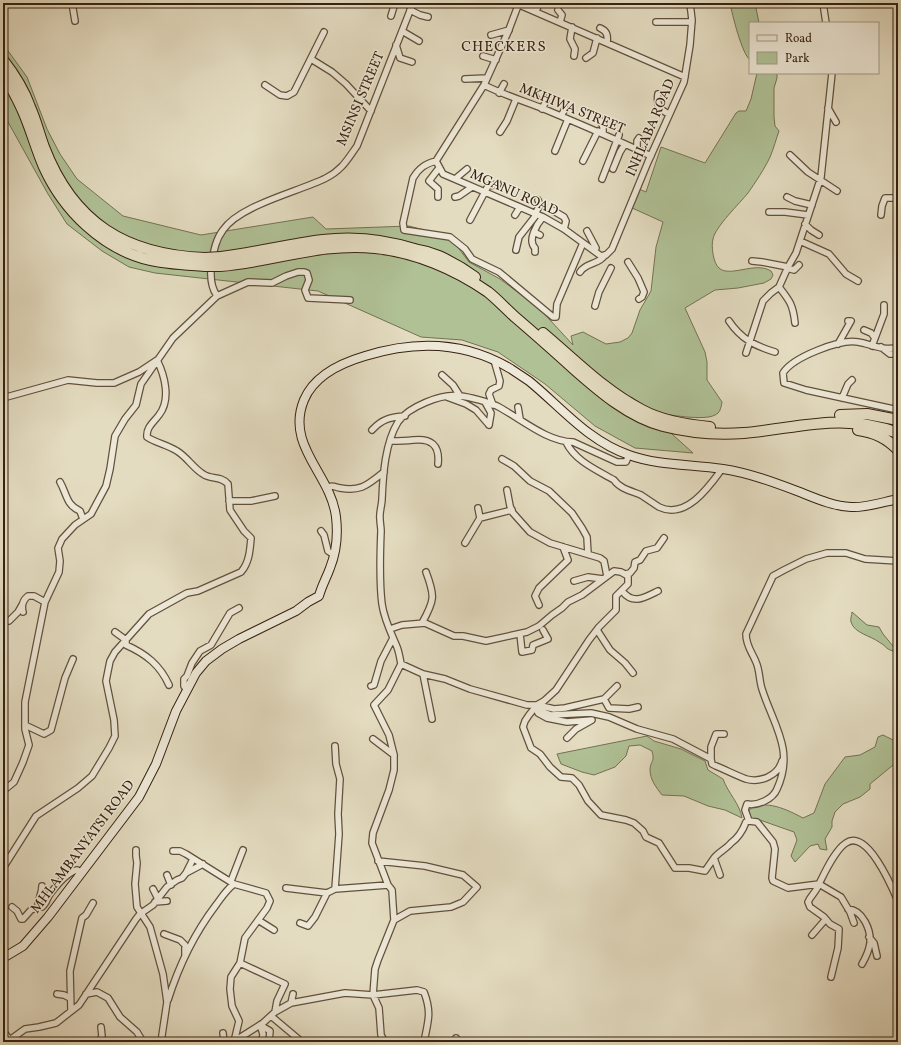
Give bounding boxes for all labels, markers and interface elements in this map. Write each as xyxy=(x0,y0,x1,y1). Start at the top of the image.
legend xyxy=(749,22,879,74)
text: Road xyxy=(785,31,812,47)
district label: CHECKERS xyxy=(461,37,547,58)
street label: MSINSI STREET xyxy=(333,49,389,149)
text: Park xyxy=(785,51,810,67)
street label: INHLABA ROAD xyxy=(622,76,680,180)
street label: MKHIWA STREET xyxy=(516,79,628,139)
street label: MGANU ROAD xyxy=(467,165,561,221)
street label: MHLAMBANYATSI ROAD xyxy=(27,776,139,918)

